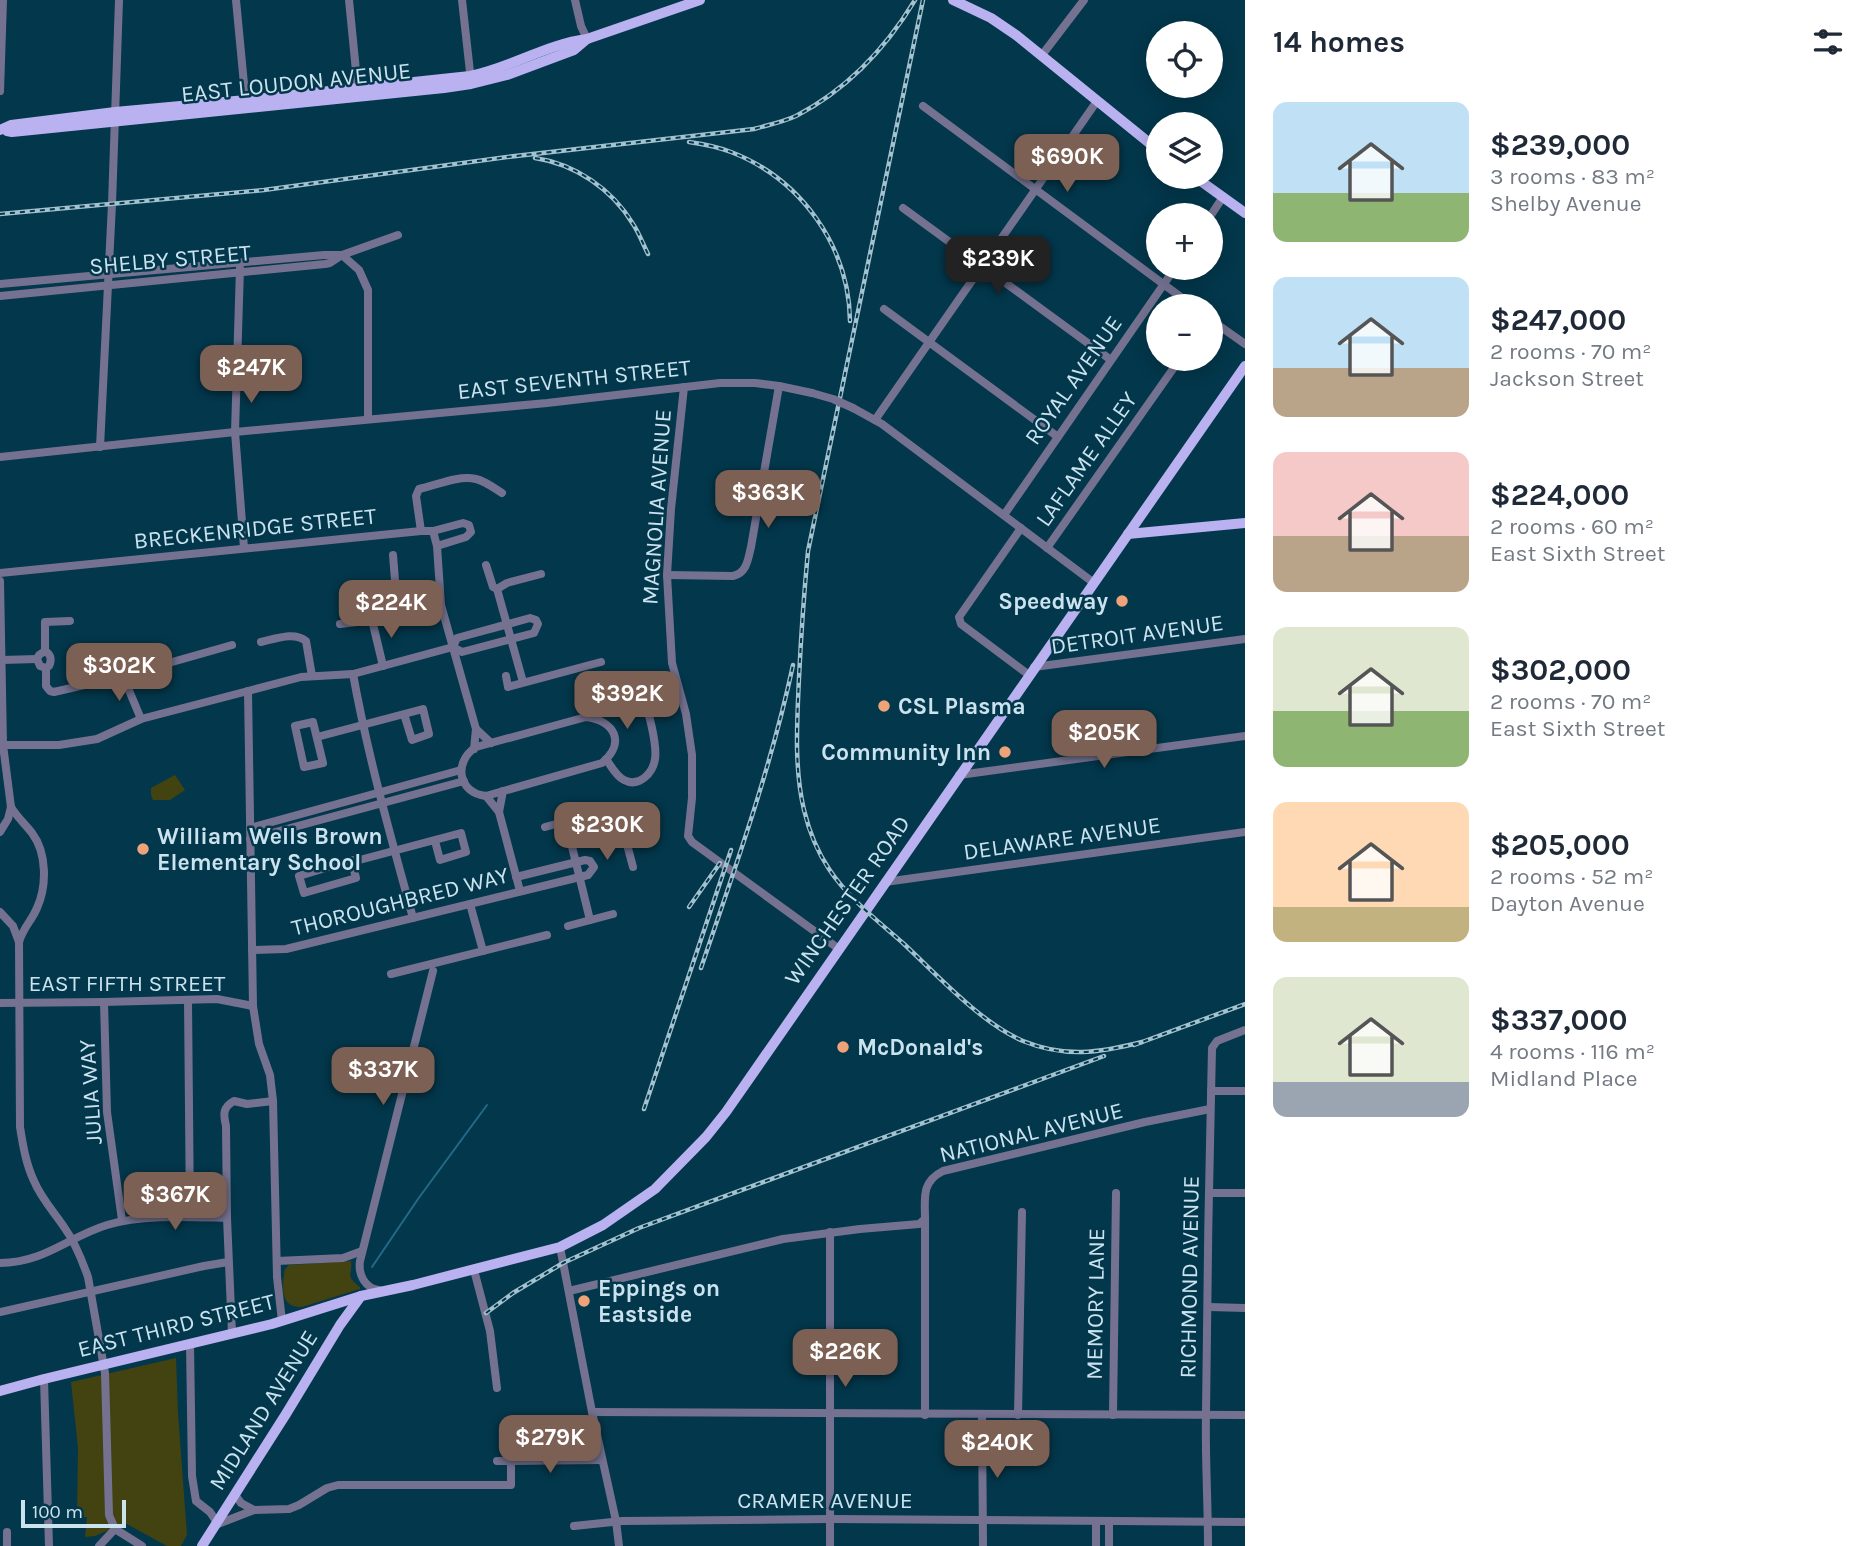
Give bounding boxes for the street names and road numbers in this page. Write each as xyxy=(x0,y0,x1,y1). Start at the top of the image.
street label: EAST LOUDON AVENUE xyxy=(180,57,412,108)
street label: SHELBY STREET xyxy=(88,239,252,280)
street label: ROYAL AVENUE xyxy=(1019,311,1128,450)
street label: EAST SEVENTH STREET xyxy=(456,354,693,405)
street label: LAFLAME ALLEY xyxy=(1030,386,1143,532)
street label: MAGNOLIA AVENUE xyxy=(636,408,677,606)
street label: BRECKENRIDGE STREET xyxy=(132,502,378,555)
street label: DETROIT AVENUE xyxy=(1049,609,1225,660)
street label: WINCHESTER ROAD xyxy=(779,810,916,990)
street label: DELAWARE AVENUE xyxy=(962,811,1163,866)
street label: THOROUGHBRED WAY xyxy=(289,861,512,942)
street label: EAST FIFTH STREET xyxy=(29,970,226,997)
street label: JULIA WAY xyxy=(73,1038,108,1145)
street label: NATIONAL AVENUE xyxy=(937,1097,1126,1168)
street label: RICHMOND AVENUE xyxy=(1174,1175,1205,1379)
street label: MEMORY LANE xyxy=(1081,1228,1110,1380)
street label: EAST THIRD STREET xyxy=(75,1288,278,1363)
street label: MIDLAND AVENUE xyxy=(203,1325,324,1495)
street label: CRAMER AVENUE xyxy=(737,1487,913,1514)

